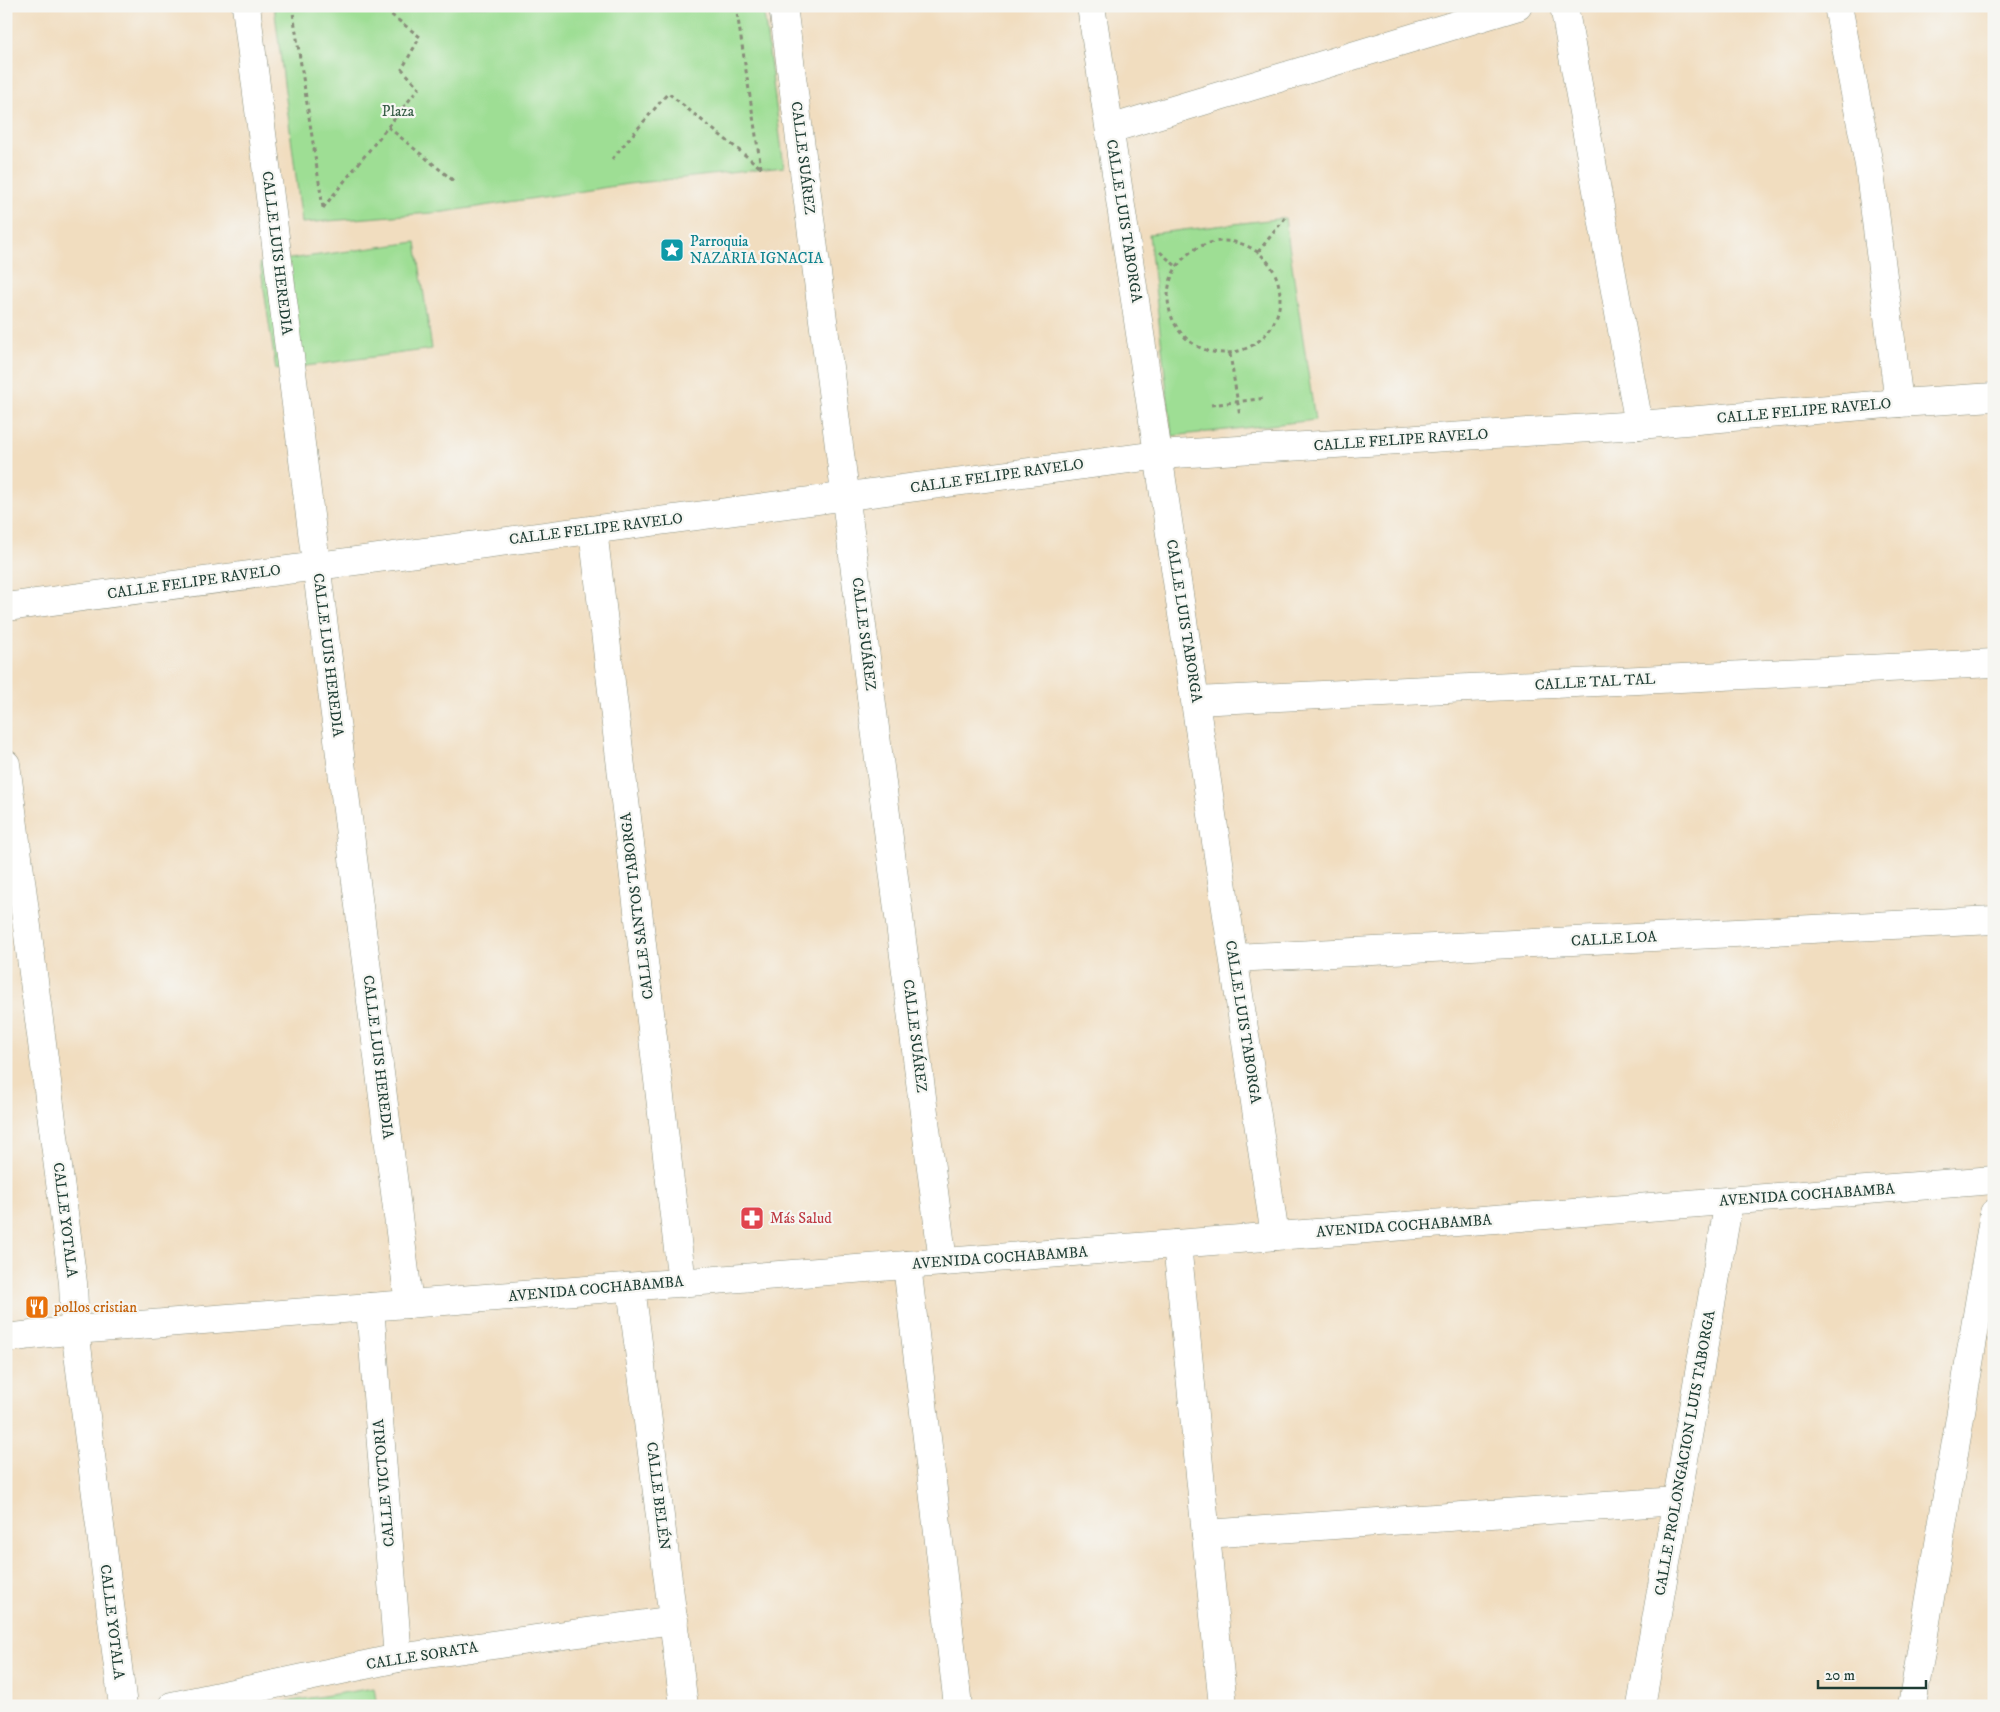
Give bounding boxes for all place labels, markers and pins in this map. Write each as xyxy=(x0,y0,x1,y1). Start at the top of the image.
place label: Parroquia NAZARIA IGNACIA xyxy=(690,232,824,268)
place icon: Parroquia NAZARIA IGNACIA xyxy=(659,237,685,263)
pharmacy icon: Más Salud xyxy=(739,1205,765,1231)
place label: Más Salud xyxy=(770,1209,832,1228)
restaurant icon: pollos cristian xyxy=(24,1294,50,1320)
place label: pollos cristian xyxy=(53,1298,137,1317)

